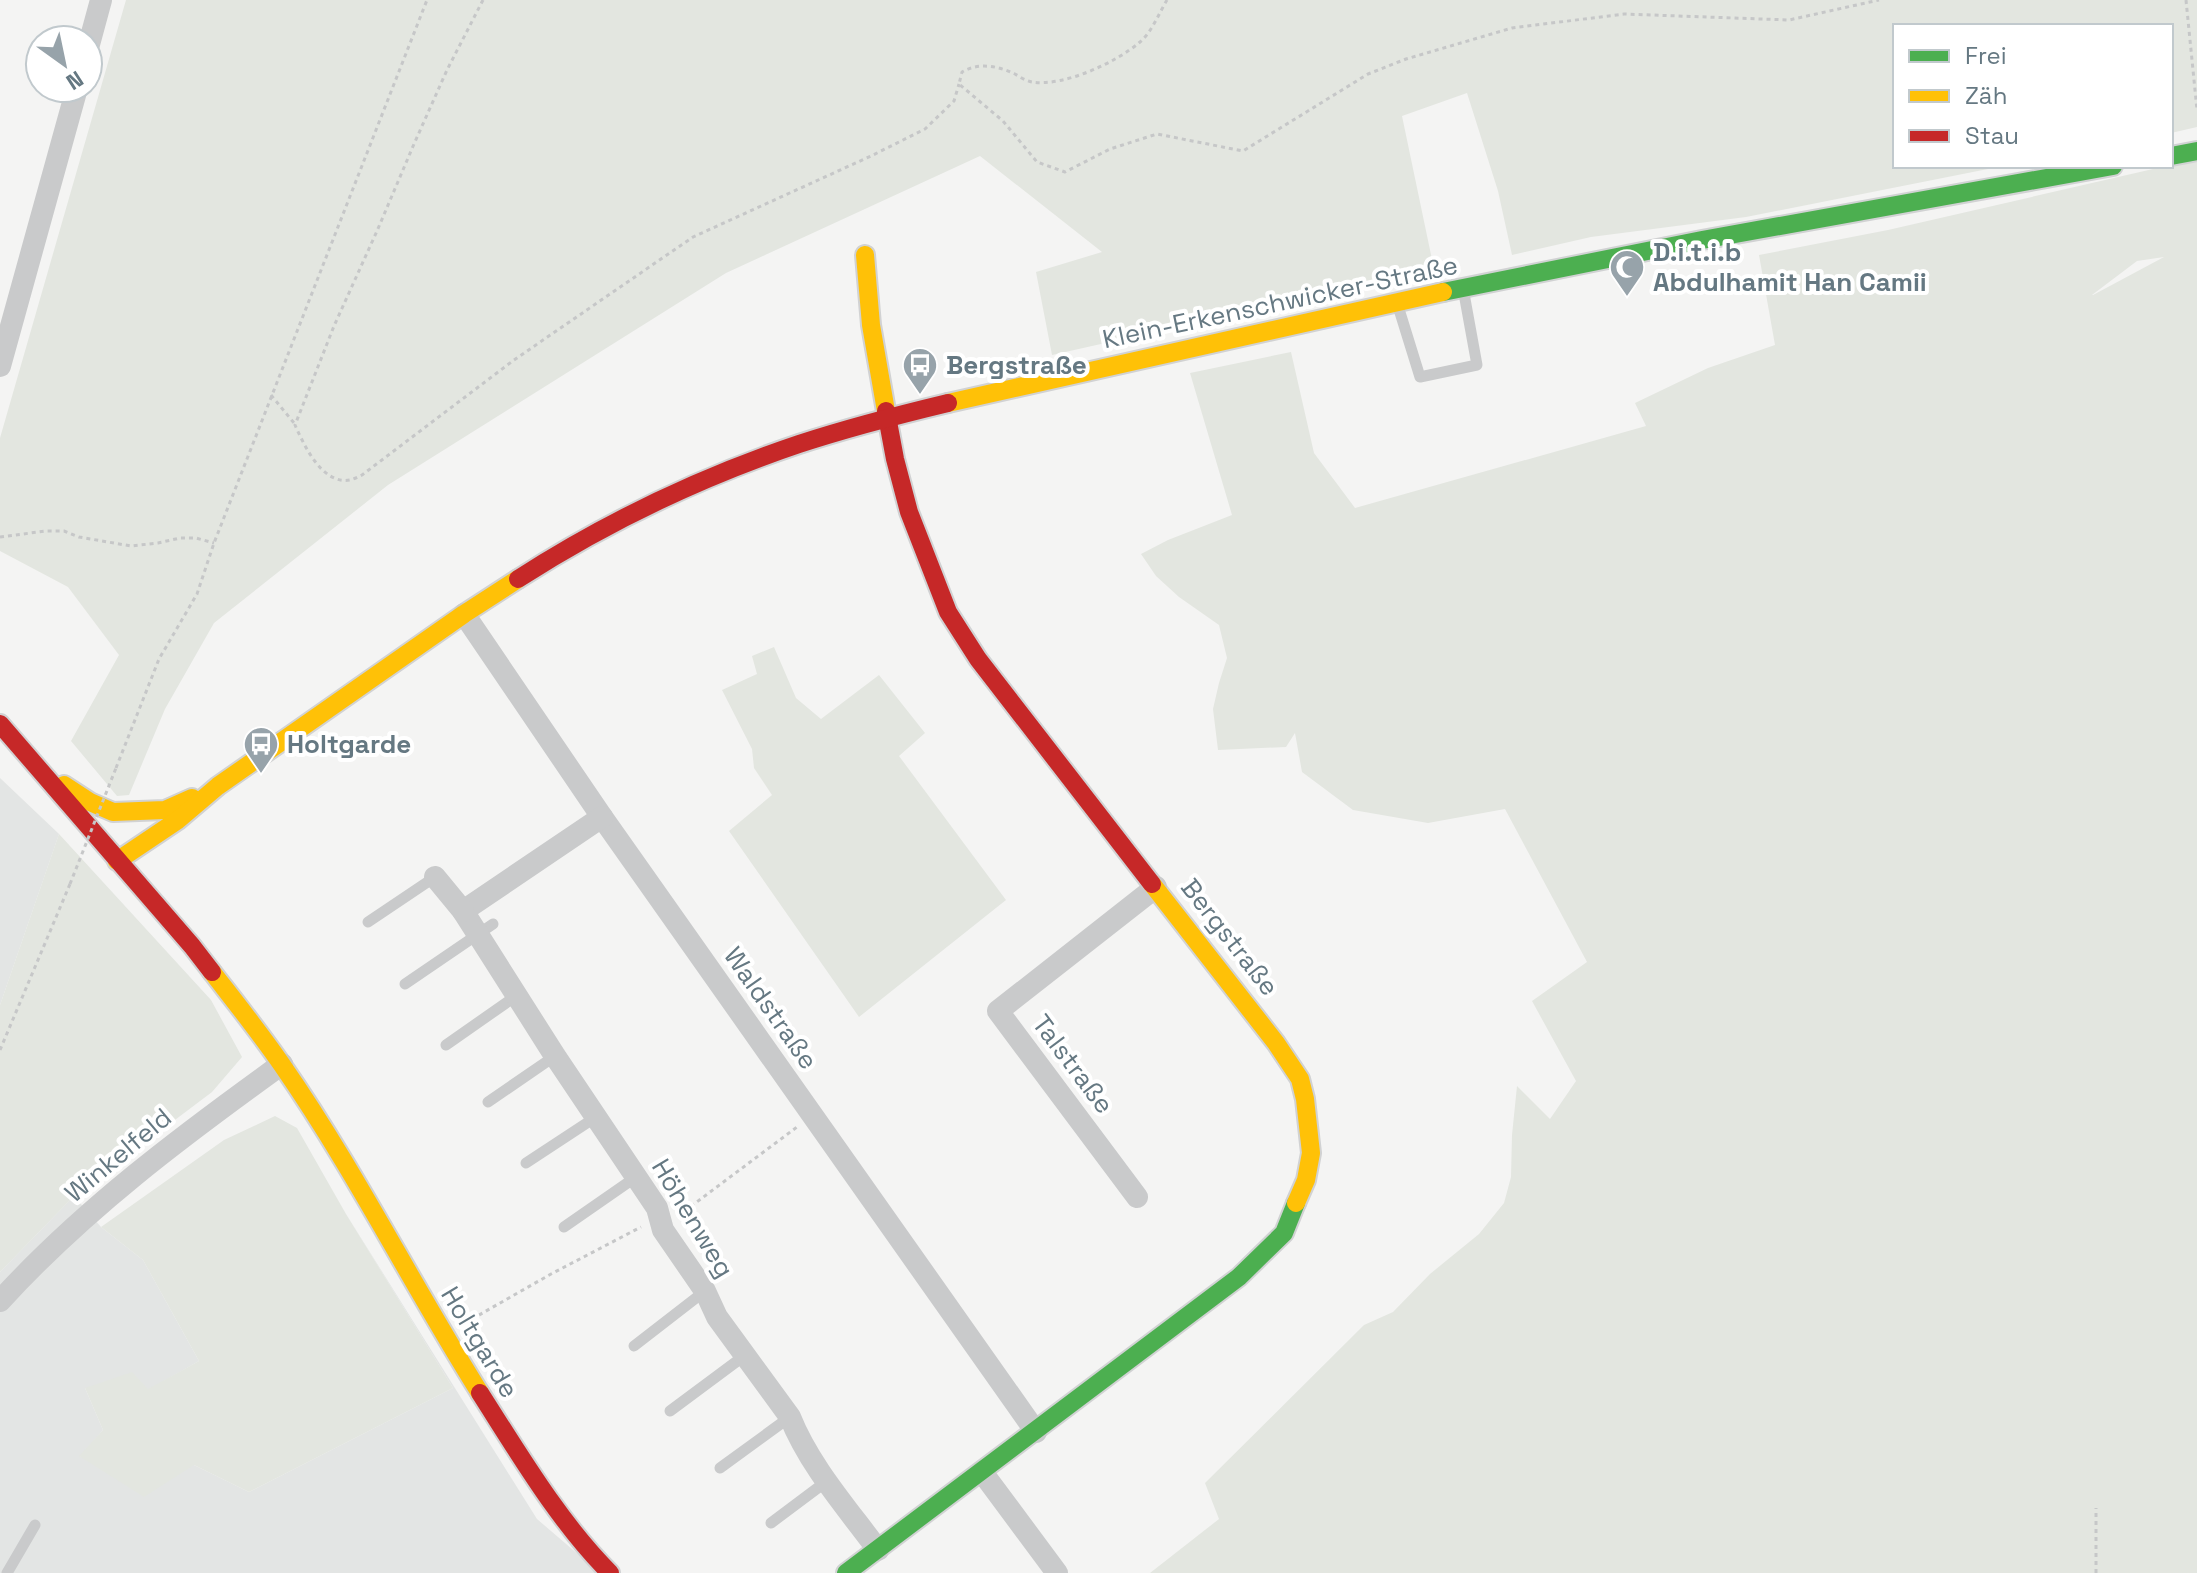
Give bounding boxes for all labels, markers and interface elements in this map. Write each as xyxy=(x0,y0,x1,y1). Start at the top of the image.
north arrow xyxy=(24,24,104,104)
legend xyxy=(1893,24,2173,168)
text: Frei xyxy=(1965,40,2007,71)
text: N xyxy=(61,65,89,97)
text: Zäh xyxy=(1965,80,2007,111)
text: Stau xyxy=(1965,120,2019,151)
place label: D.i.t.i.b Abdulhamit Han Camii xyxy=(1653,235,1927,299)
street label: Klein-Erkenschwicker-Straße xyxy=(1099,248,1461,356)
mosque icon: D.i.t.i.b Abdulhamit Han Camii xyxy=(1608,248,1646,298)
bus stop icon: Bergstraße xyxy=(901,346,939,396)
place label: Bergstraße xyxy=(946,348,1087,382)
bus stop icon: Holtgarde xyxy=(242,725,280,775)
place label: Holtgarde xyxy=(287,727,411,761)
street label: Bergstraße xyxy=(1174,871,1286,1003)
street label: Waldstraße xyxy=(716,940,826,1076)
street label: Talstraße xyxy=(1025,1008,1121,1120)
street label: Winkelfeld xyxy=(57,1100,179,1210)
street label: Höhenweg xyxy=(644,1152,742,1284)
street label: Holtgarde xyxy=(433,1280,527,1404)

